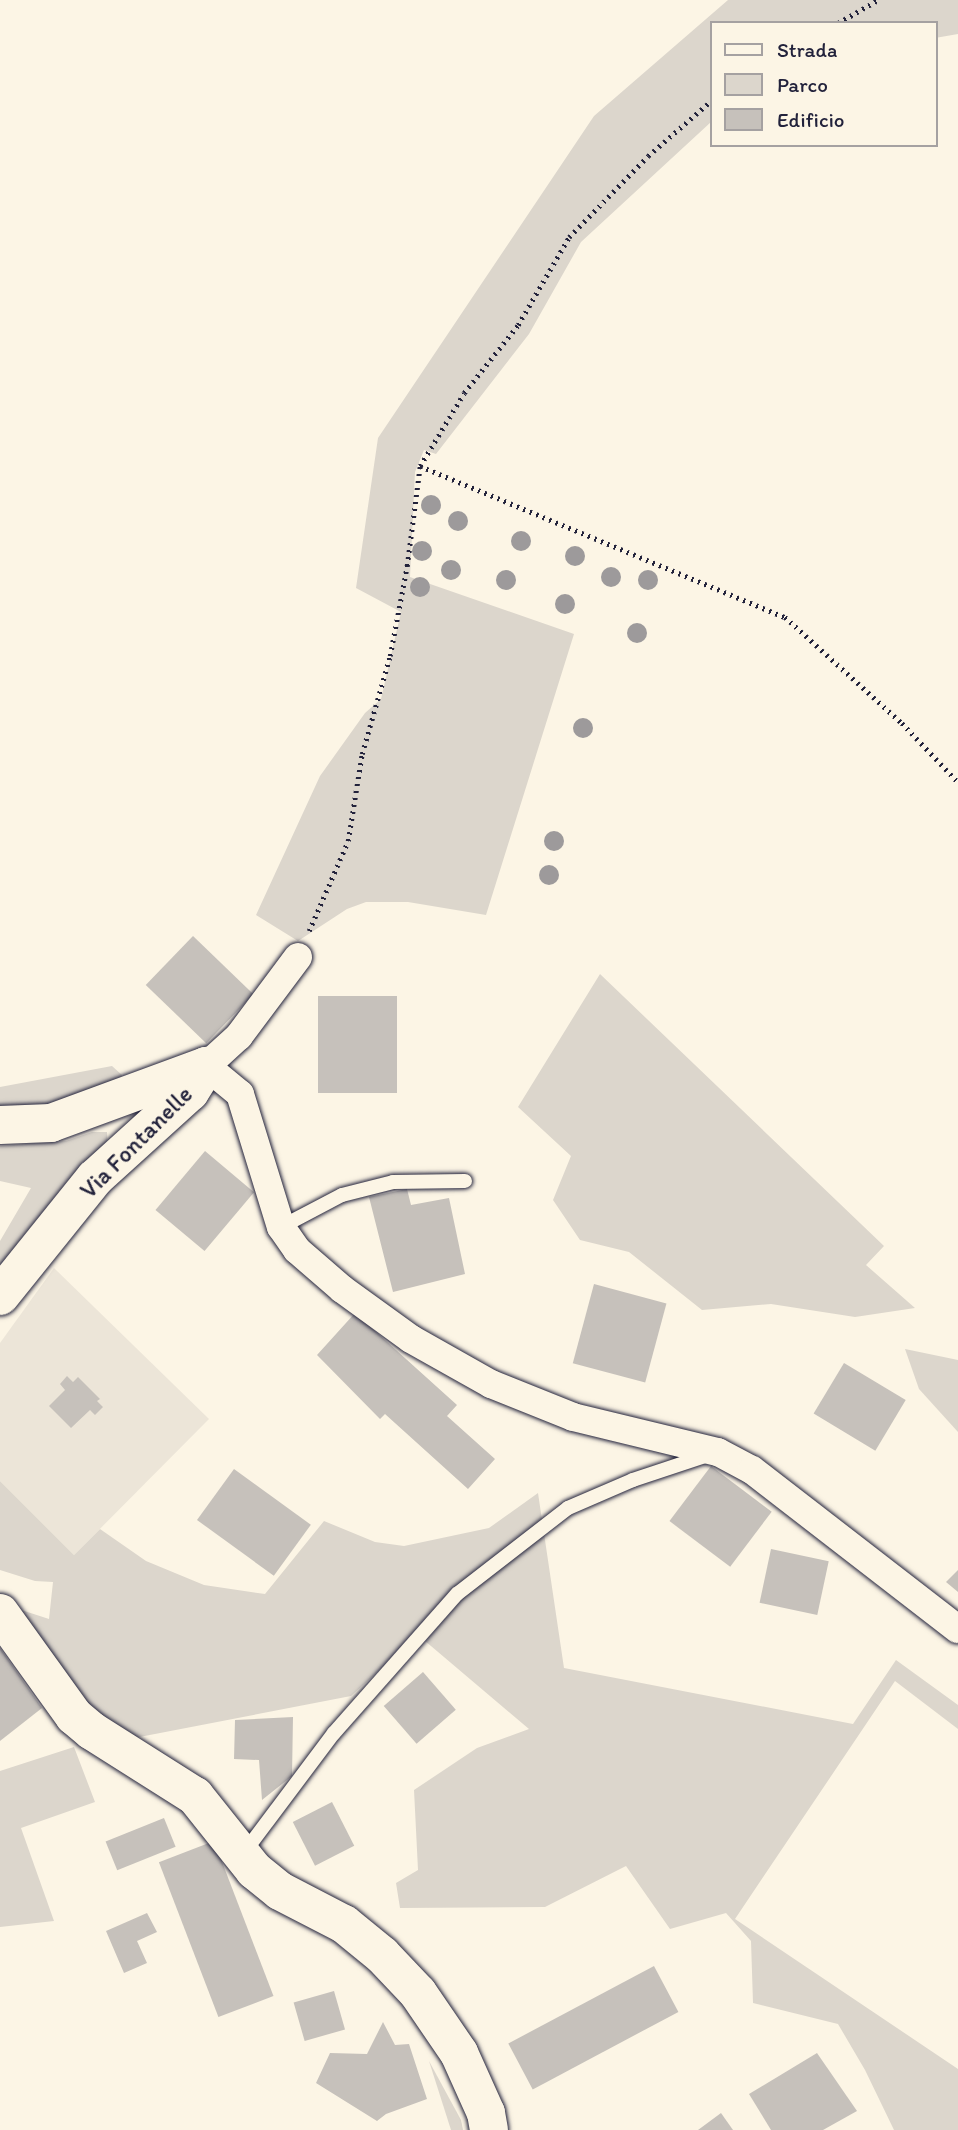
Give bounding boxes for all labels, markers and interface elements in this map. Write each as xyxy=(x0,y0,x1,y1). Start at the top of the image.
legend xyxy=(710,21,937,147)
text: Strada xyxy=(777,37,837,62)
text: Parco xyxy=(777,72,828,97)
text: Edificio xyxy=(777,107,845,132)
street label: Via Fontanelle xyxy=(74,1080,198,1204)

